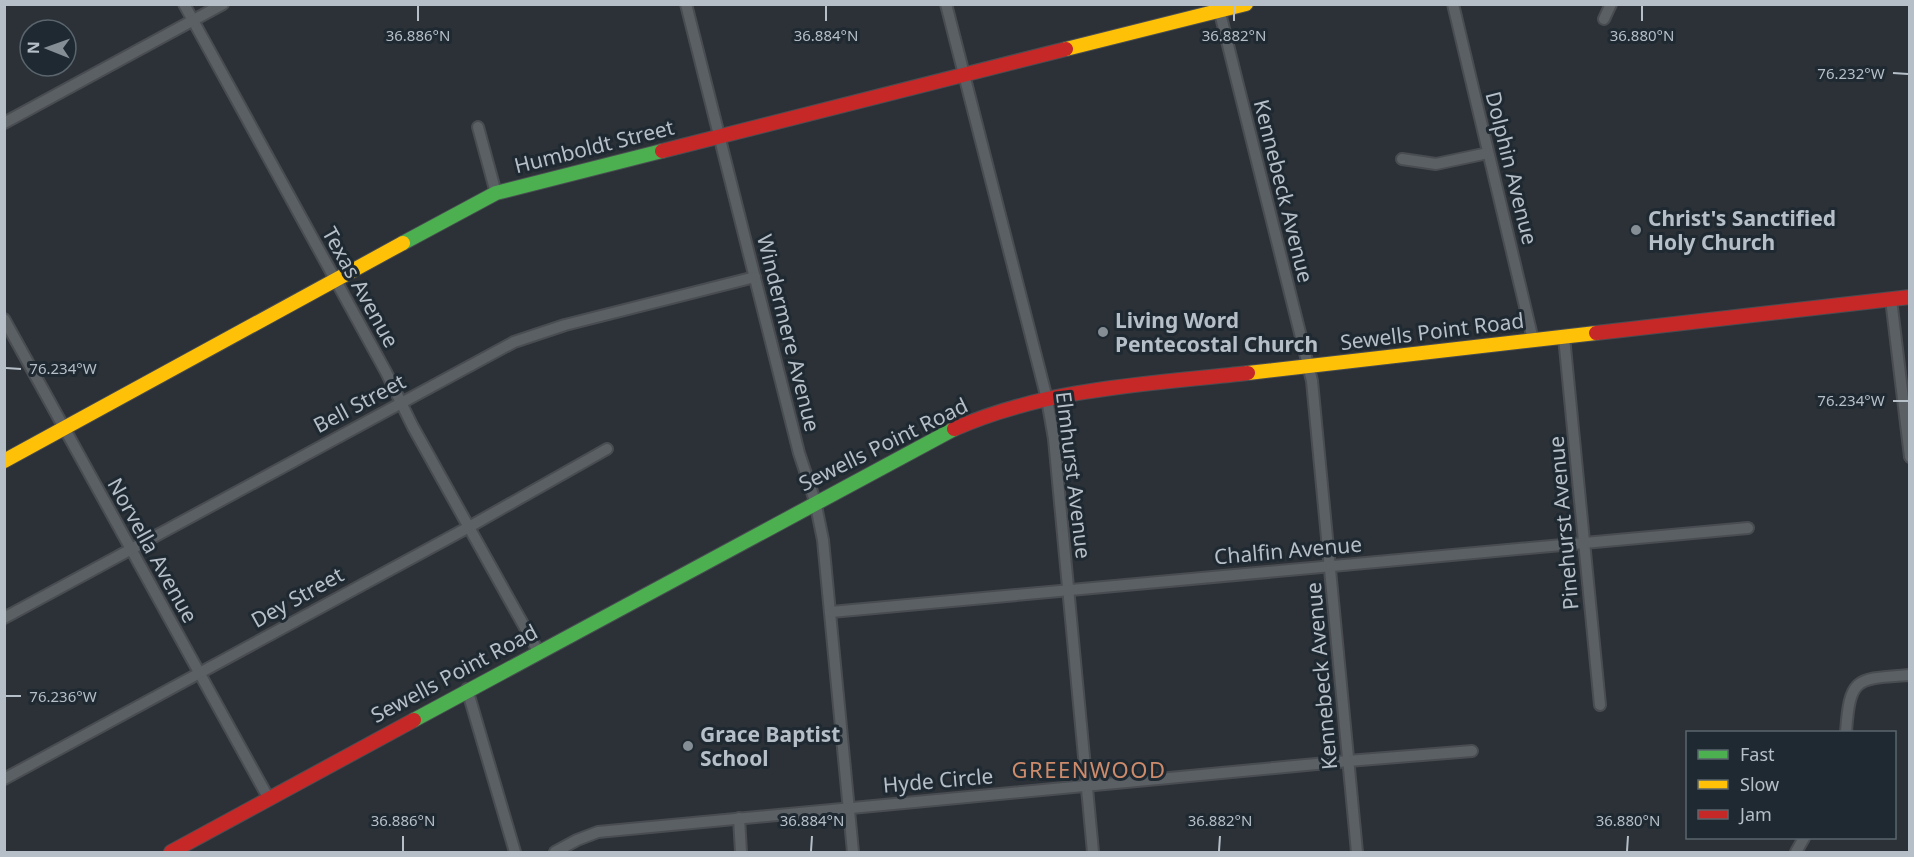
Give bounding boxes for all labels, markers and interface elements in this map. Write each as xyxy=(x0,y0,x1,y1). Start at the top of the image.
north arrow xyxy=(18,18,78,78)
text: 36.886°N xyxy=(386,25,450,45)
text: 36.884°N xyxy=(794,25,858,45)
text: 36.882°N xyxy=(1202,25,1266,45)
text: 36.880°N xyxy=(1610,25,1674,45)
text: N xyxy=(22,41,44,54)
text: 76.232°W xyxy=(1817,63,1885,83)
street label: Dolphin Avenue xyxy=(1479,88,1545,248)
street label: Kennebeck Avenue xyxy=(1248,96,1320,286)
street label: Humboldt Street xyxy=(511,113,677,179)
place label: Christ's Sanctified Holy Church xyxy=(1648,204,1836,256)
street label: Texas Avenue xyxy=(316,222,406,352)
marker: Christ's Sanctified Holy Church xyxy=(1629,223,1643,237)
street label: Windermere Avenue xyxy=(751,232,827,434)
place label: Living Word Pentecostal Church xyxy=(1115,306,1318,358)
street label: Sewells Point Road xyxy=(1338,306,1526,356)
marker: Living Word Pentecostal Church xyxy=(1096,325,1110,339)
text: 76.234°W xyxy=(29,358,97,378)
street label: Bell Street xyxy=(308,367,410,439)
street label: Elmhurst Avenue xyxy=(1050,390,1098,560)
text: 76.234°W xyxy=(1817,390,1885,410)
street label: Sewells Point Road xyxy=(794,391,972,497)
street label: Pinehurst Avenue xyxy=(1541,435,1585,611)
street label: Norvella Avenue xyxy=(102,473,204,627)
street label: Chalfin Avenue xyxy=(1213,530,1363,570)
street label: Dey Street xyxy=(246,560,349,634)
street label: Kennebeck Avenue xyxy=(1299,581,1343,771)
street label: Sewells Point Road xyxy=(366,617,542,729)
text: 76.236°W xyxy=(29,686,97,706)
place label: Grace Baptist School xyxy=(700,720,840,772)
legend xyxy=(1686,731,1896,839)
marker: Grace Baptist School xyxy=(681,739,695,753)
text: Fast xyxy=(1740,742,1775,766)
district label: GREENWOOD xyxy=(1011,754,1167,784)
street label: Hyde Circle xyxy=(882,761,994,799)
text: Slow xyxy=(1740,772,1779,796)
text: Jam xyxy=(1738,802,1772,826)
text: 36.886°N xyxy=(371,810,435,830)
text: 36.884°N xyxy=(780,810,844,830)
text: 36.882°N xyxy=(1188,810,1252,830)
text: 36.880°N xyxy=(1596,810,1660,830)

